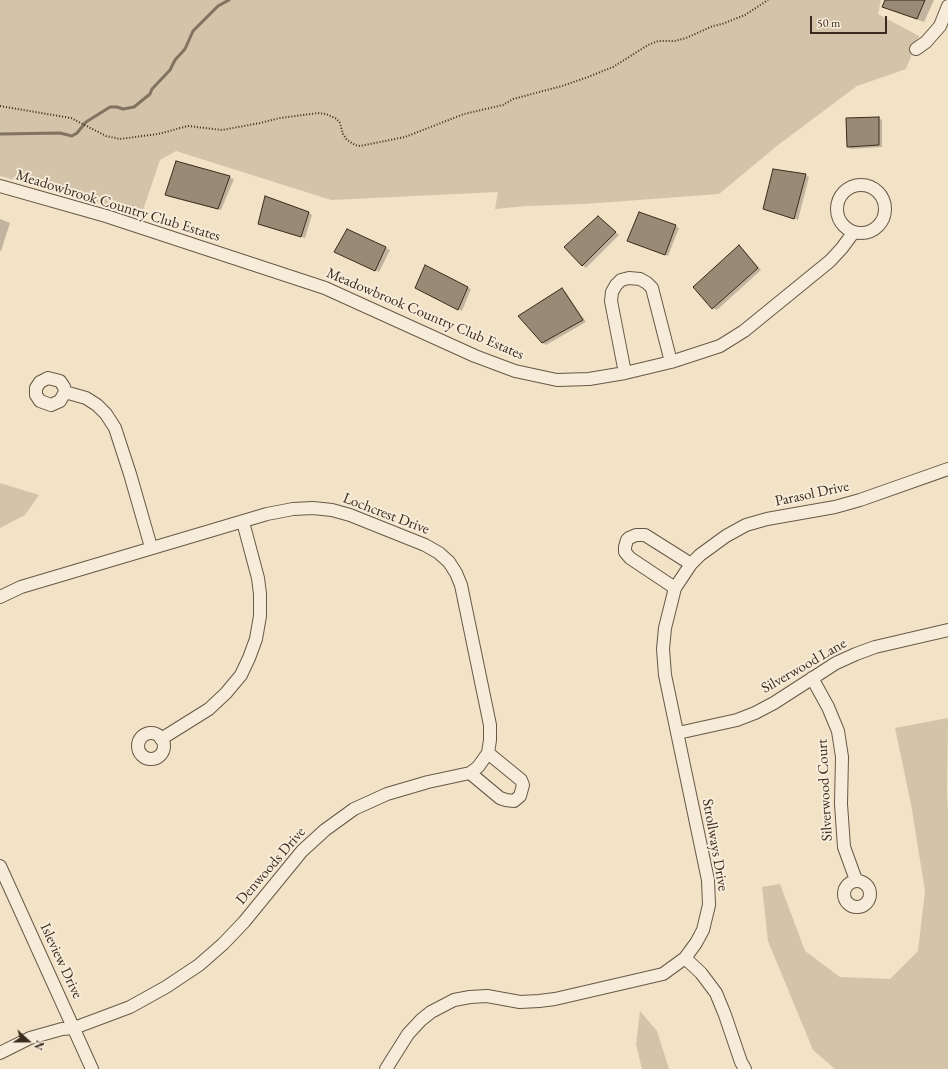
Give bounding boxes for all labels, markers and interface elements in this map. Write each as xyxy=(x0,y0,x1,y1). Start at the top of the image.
scale bar xyxy=(812,8,889,34)
text: 50 m xyxy=(817,15,840,31)
street label: Meadowbrook Country Club Estates xyxy=(14,166,222,246)
street label: Meadowbrook Country Club Estates xyxy=(323,264,527,364)
street label: Parasol Drive xyxy=(773,477,851,511)
street label: Lochcrest Drive xyxy=(340,489,432,539)
street label: Silverwood Lane xyxy=(758,634,850,698)
street label: Silverwood Court xyxy=(813,738,837,842)
street label: Strollways Drive xyxy=(698,797,732,893)
street label: Denwoods Drive xyxy=(232,824,310,908)
street label: Isleview Drive xyxy=(36,921,86,1001)
north arrow xyxy=(8,1021,48,1061)
text: N xyxy=(31,1039,47,1052)

